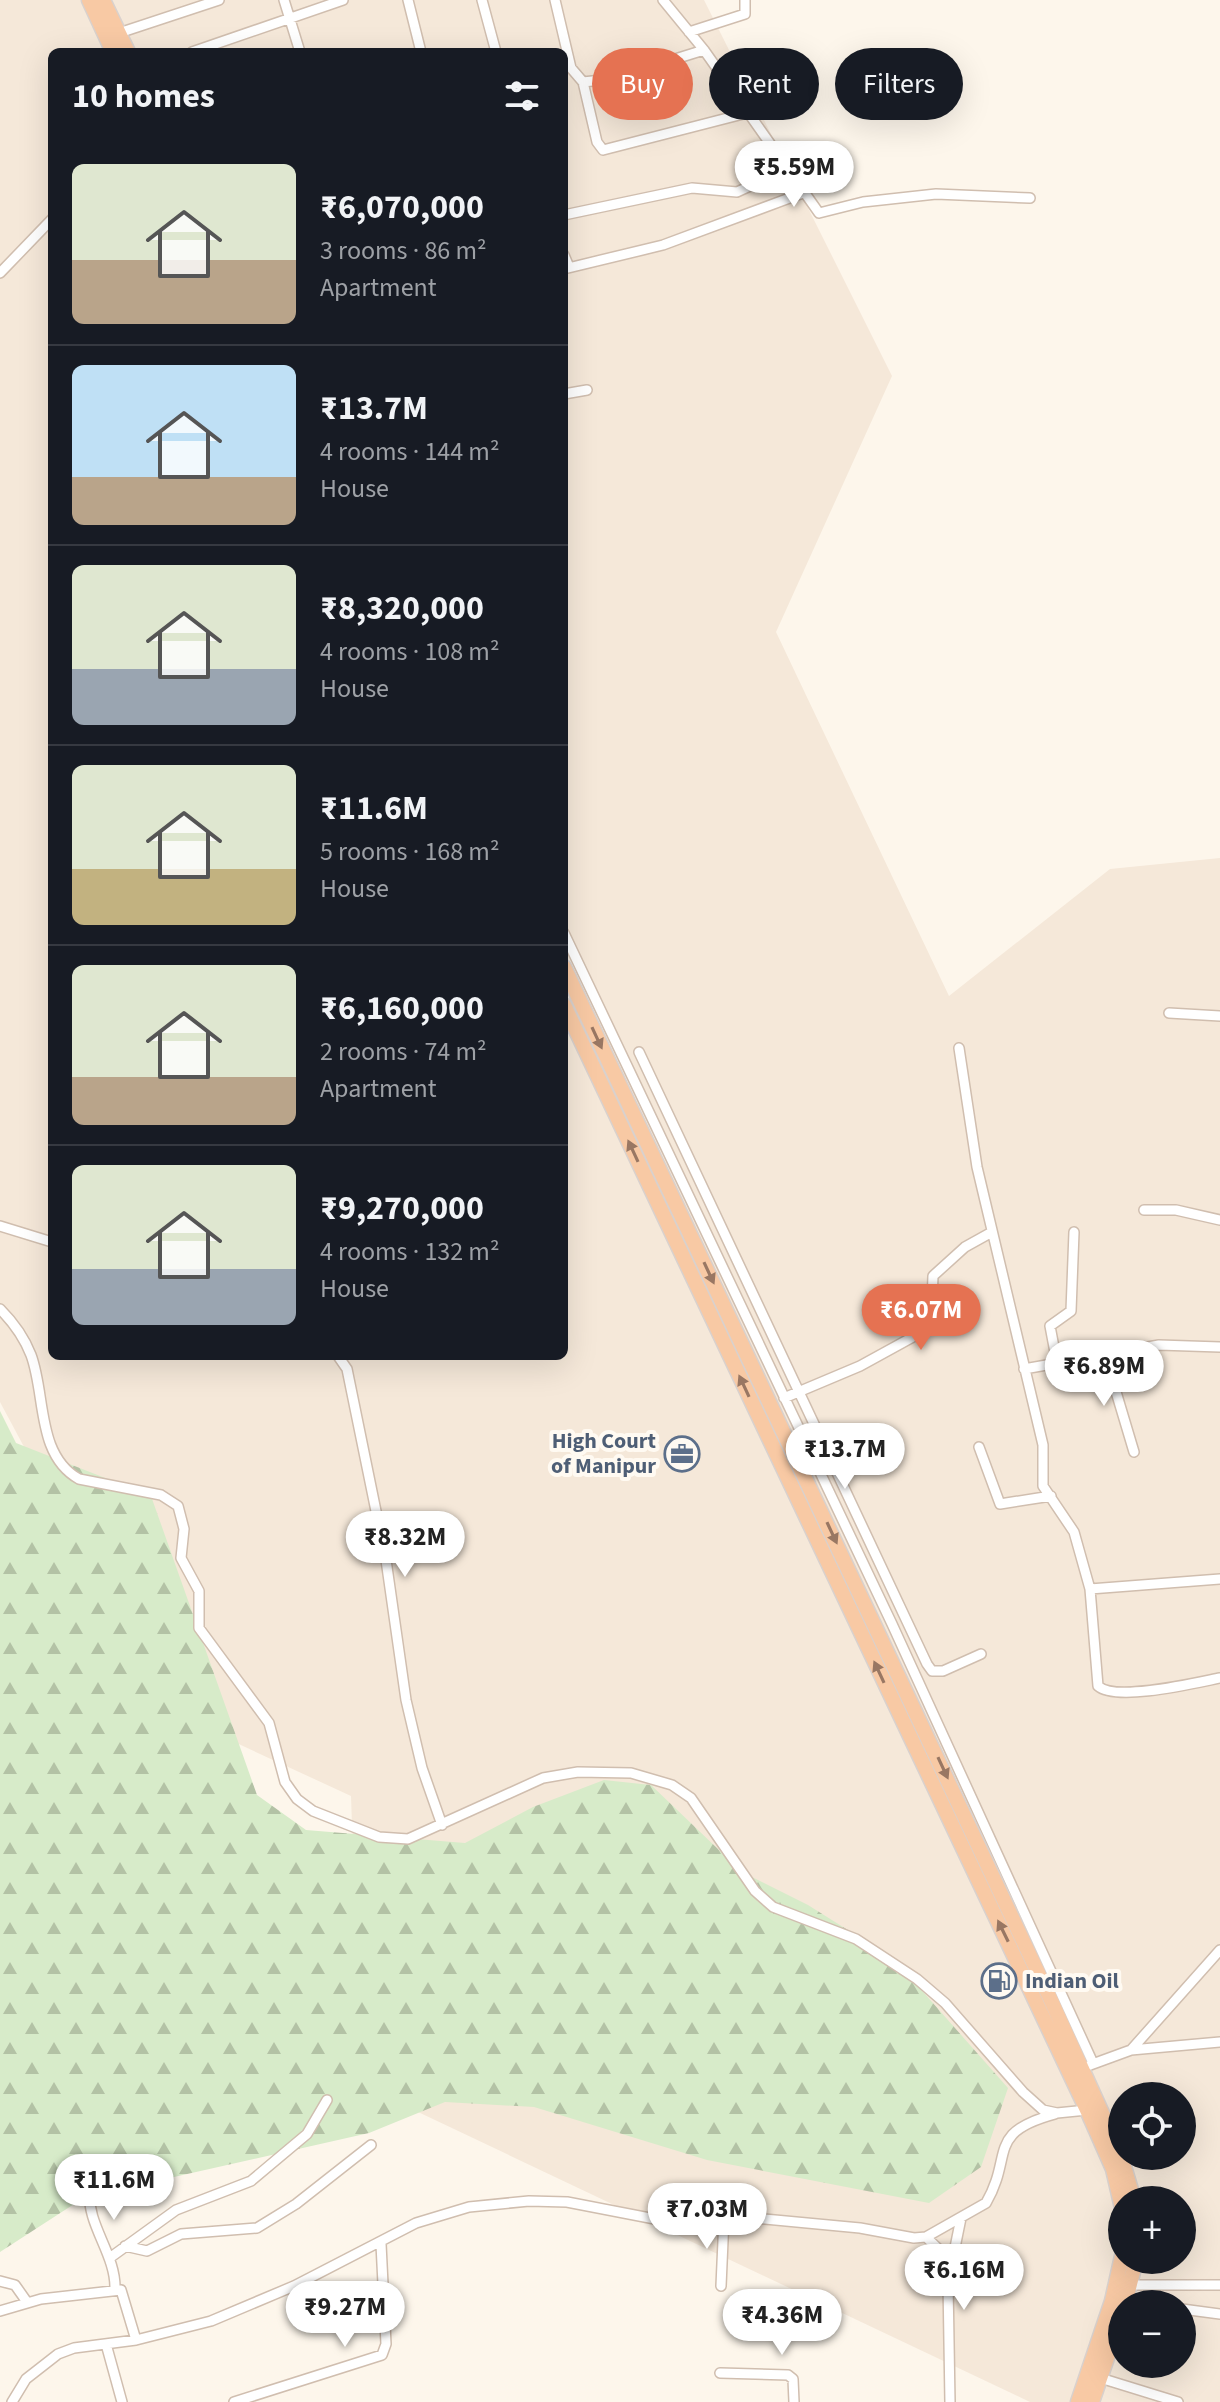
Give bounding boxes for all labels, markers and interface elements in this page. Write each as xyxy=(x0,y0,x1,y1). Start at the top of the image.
chip: Buy xyxy=(592,48,693,120)
chip: Rent xyxy=(709,48,819,120)
chip: Filters xyxy=(835,48,963,120)
text: 10 homes xyxy=(72,72,215,121)
icon: filters xyxy=(500,74,544,118)
pin: ₹5.59M xyxy=(729,141,859,209)
text: ₹5.59M xyxy=(753,148,835,185)
text: ₹6,070,000 xyxy=(320,183,484,232)
icon: home xyxy=(136,196,232,292)
text: 3 rooms · 86 m² xyxy=(320,232,487,269)
text: Apartment xyxy=(320,269,437,306)
text: ₹13.7M xyxy=(320,384,428,433)
icon: home xyxy=(136,397,232,493)
text: 4 rooms · 144 m² xyxy=(320,433,499,470)
text: House xyxy=(320,470,389,507)
text: ₹8,320,000 xyxy=(320,584,484,633)
icon: home xyxy=(136,597,232,693)
text: 4 rooms · 108 m² xyxy=(320,633,499,670)
text: House xyxy=(320,670,389,707)
text: ₹11.6M xyxy=(320,784,428,833)
icon: home xyxy=(136,797,232,893)
text: 5 rooms · 168 m² xyxy=(320,833,499,870)
text: House xyxy=(320,870,389,907)
text: ₹6,160,000 xyxy=(320,984,484,1033)
icon: home xyxy=(136,997,232,1093)
one-way arrow xyxy=(590,1026,604,1049)
text: 2 rooms · 74 m² xyxy=(320,1033,487,1070)
text: Apartment xyxy=(320,1070,437,1107)
one-way arrow xyxy=(626,1139,640,1162)
text: ₹9,270,000 xyxy=(320,1184,484,1233)
icon: home xyxy=(136,1197,232,1293)
text: 4 rooms · 132 m² xyxy=(320,1233,499,1270)
one-way arrow xyxy=(702,1261,715,1284)
text: House xyxy=(320,1270,389,1307)
pin: ₹6.07M xyxy=(856,1284,986,1352)
text: ₹6.07M xyxy=(880,1291,962,1328)
pin: ₹6.89M xyxy=(1039,1340,1169,1408)
text: ₹6.89M xyxy=(1063,1347,1145,1384)
one-way arrow xyxy=(737,1374,751,1397)
pin: ₹13.7M xyxy=(780,1423,910,1491)
place label: High Court of Manipur xyxy=(551,1425,657,1482)
text: ₹13.7M xyxy=(804,1430,886,1467)
office icon: High Court of Manipur xyxy=(663,1435,701,1473)
pin: ₹8.32M xyxy=(340,1511,470,1579)
text: ₹8.32M xyxy=(364,1518,446,1555)
one-way arrow xyxy=(825,1521,839,1545)
one-way arrow xyxy=(872,1660,886,1683)
one-way arrow xyxy=(936,1756,950,1780)
one-way arrow xyxy=(996,1920,1010,1943)
fuel station icon: Indian Oil xyxy=(980,1962,1018,2000)
place label: Indian Oil xyxy=(1025,1965,1120,1997)
map controls xyxy=(1108,2082,1196,2378)
button: locate xyxy=(1108,2082,1196,2170)
pin: ₹11.6M xyxy=(49,2154,179,2222)
text: ₹11.6M xyxy=(73,2161,155,2198)
pin: ₹7.03M xyxy=(642,2183,772,2251)
button: + xyxy=(1108,2186,1196,2274)
text: ₹7.03M xyxy=(666,2190,748,2227)
pin: ₹6.16M xyxy=(899,2244,1029,2312)
text: ₹6.16M xyxy=(923,2251,1005,2288)
pin: ₹9.27M xyxy=(280,2281,410,2349)
text: ₹9.27M xyxy=(304,2288,386,2325)
pin: ₹4.36M xyxy=(717,2289,847,2357)
button: − xyxy=(1108,2290,1196,2378)
text: ₹4.36M xyxy=(741,2296,823,2333)

